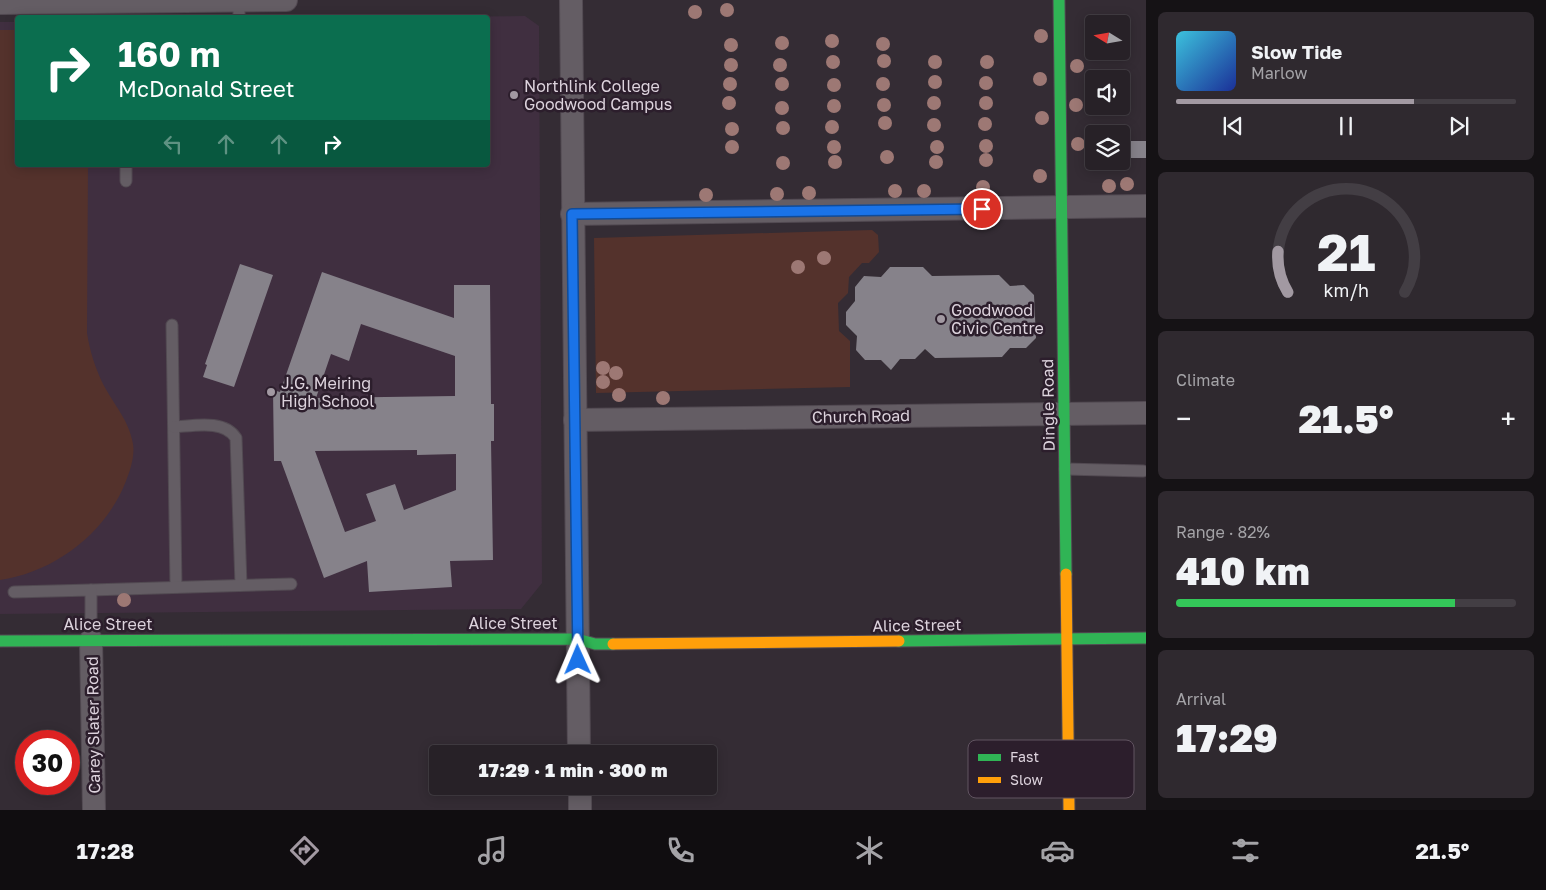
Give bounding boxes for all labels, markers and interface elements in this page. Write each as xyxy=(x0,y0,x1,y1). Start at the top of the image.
north arrow xyxy=(1085,15,1130,60)
map controls xyxy=(1085,15,1130,170)
text: 160 m xyxy=(118,33,220,75)
icon: right xyxy=(35,35,100,100)
text: Slow Tide xyxy=(1251,40,1342,63)
text: Marlow xyxy=(1251,63,1307,83)
button: sound xyxy=(1085,70,1130,115)
text: McDonald Street xyxy=(118,75,294,102)
place label: Northlink College Goodwood Campus xyxy=(524,76,672,114)
marker: Northlink College Goodwood Campus xyxy=(508,89,520,101)
icon: previous xyxy=(1219,112,1247,140)
icon: pause xyxy=(1332,112,1360,140)
icon: next xyxy=(1445,112,1473,140)
button: layers xyxy=(1085,125,1130,170)
icon: left xyxy=(159,130,187,158)
icon: ahead xyxy=(212,130,240,158)
icon: ahead xyxy=(265,130,293,158)
icon: right xyxy=(318,130,346,158)
pin xyxy=(961,188,1003,230)
icon: arrive xyxy=(968,195,996,223)
text: 21 xyxy=(1317,220,1375,282)
text: km/h xyxy=(1323,279,1369,301)
place label: Goodwood Civic Centre xyxy=(951,300,1044,338)
marker: Goodwood Civic Centre xyxy=(935,313,947,325)
street label: Dingle Road xyxy=(1037,359,1059,451)
text: Climate xyxy=(1176,370,1235,390)
place label: J.G. Meiring High School xyxy=(281,373,374,411)
marker: J.G. Meiring High School xyxy=(265,386,277,398)
text: 21.5° xyxy=(1299,396,1393,441)
text: − xyxy=(1176,402,1191,435)
text: + xyxy=(1501,402,1516,435)
street label: Church Road xyxy=(812,405,910,427)
text: Range · 82% xyxy=(1176,522,1270,542)
text: 410 km xyxy=(1176,548,1310,593)
street label: Alice Street xyxy=(468,613,558,633)
street label: Alice Street xyxy=(63,614,153,634)
street label: Alice Street xyxy=(872,614,962,636)
position arrow xyxy=(551,633,603,685)
street label: Carey Slater Road xyxy=(82,656,104,794)
text: Arrival xyxy=(1176,689,1226,709)
text: 17:29 xyxy=(1176,715,1278,760)
speed limit sign: 30 xyxy=(15,730,80,795)
legend xyxy=(968,740,1134,798)
text: Fast xyxy=(1010,748,1039,765)
text: 17:29 · 1 min · 300 m xyxy=(479,758,667,781)
text: Slow xyxy=(1010,771,1043,788)
icon: directions xyxy=(287,833,322,868)
icon: music xyxy=(475,833,510,868)
icon: phone xyxy=(663,833,698,868)
icon: climate xyxy=(852,833,887,868)
icon: car xyxy=(1040,833,1075,868)
icon: filters xyxy=(1228,833,1263,868)
text: 17:28 xyxy=(77,837,134,864)
text: 21.5° xyxy=(1416,837,1469,864)

